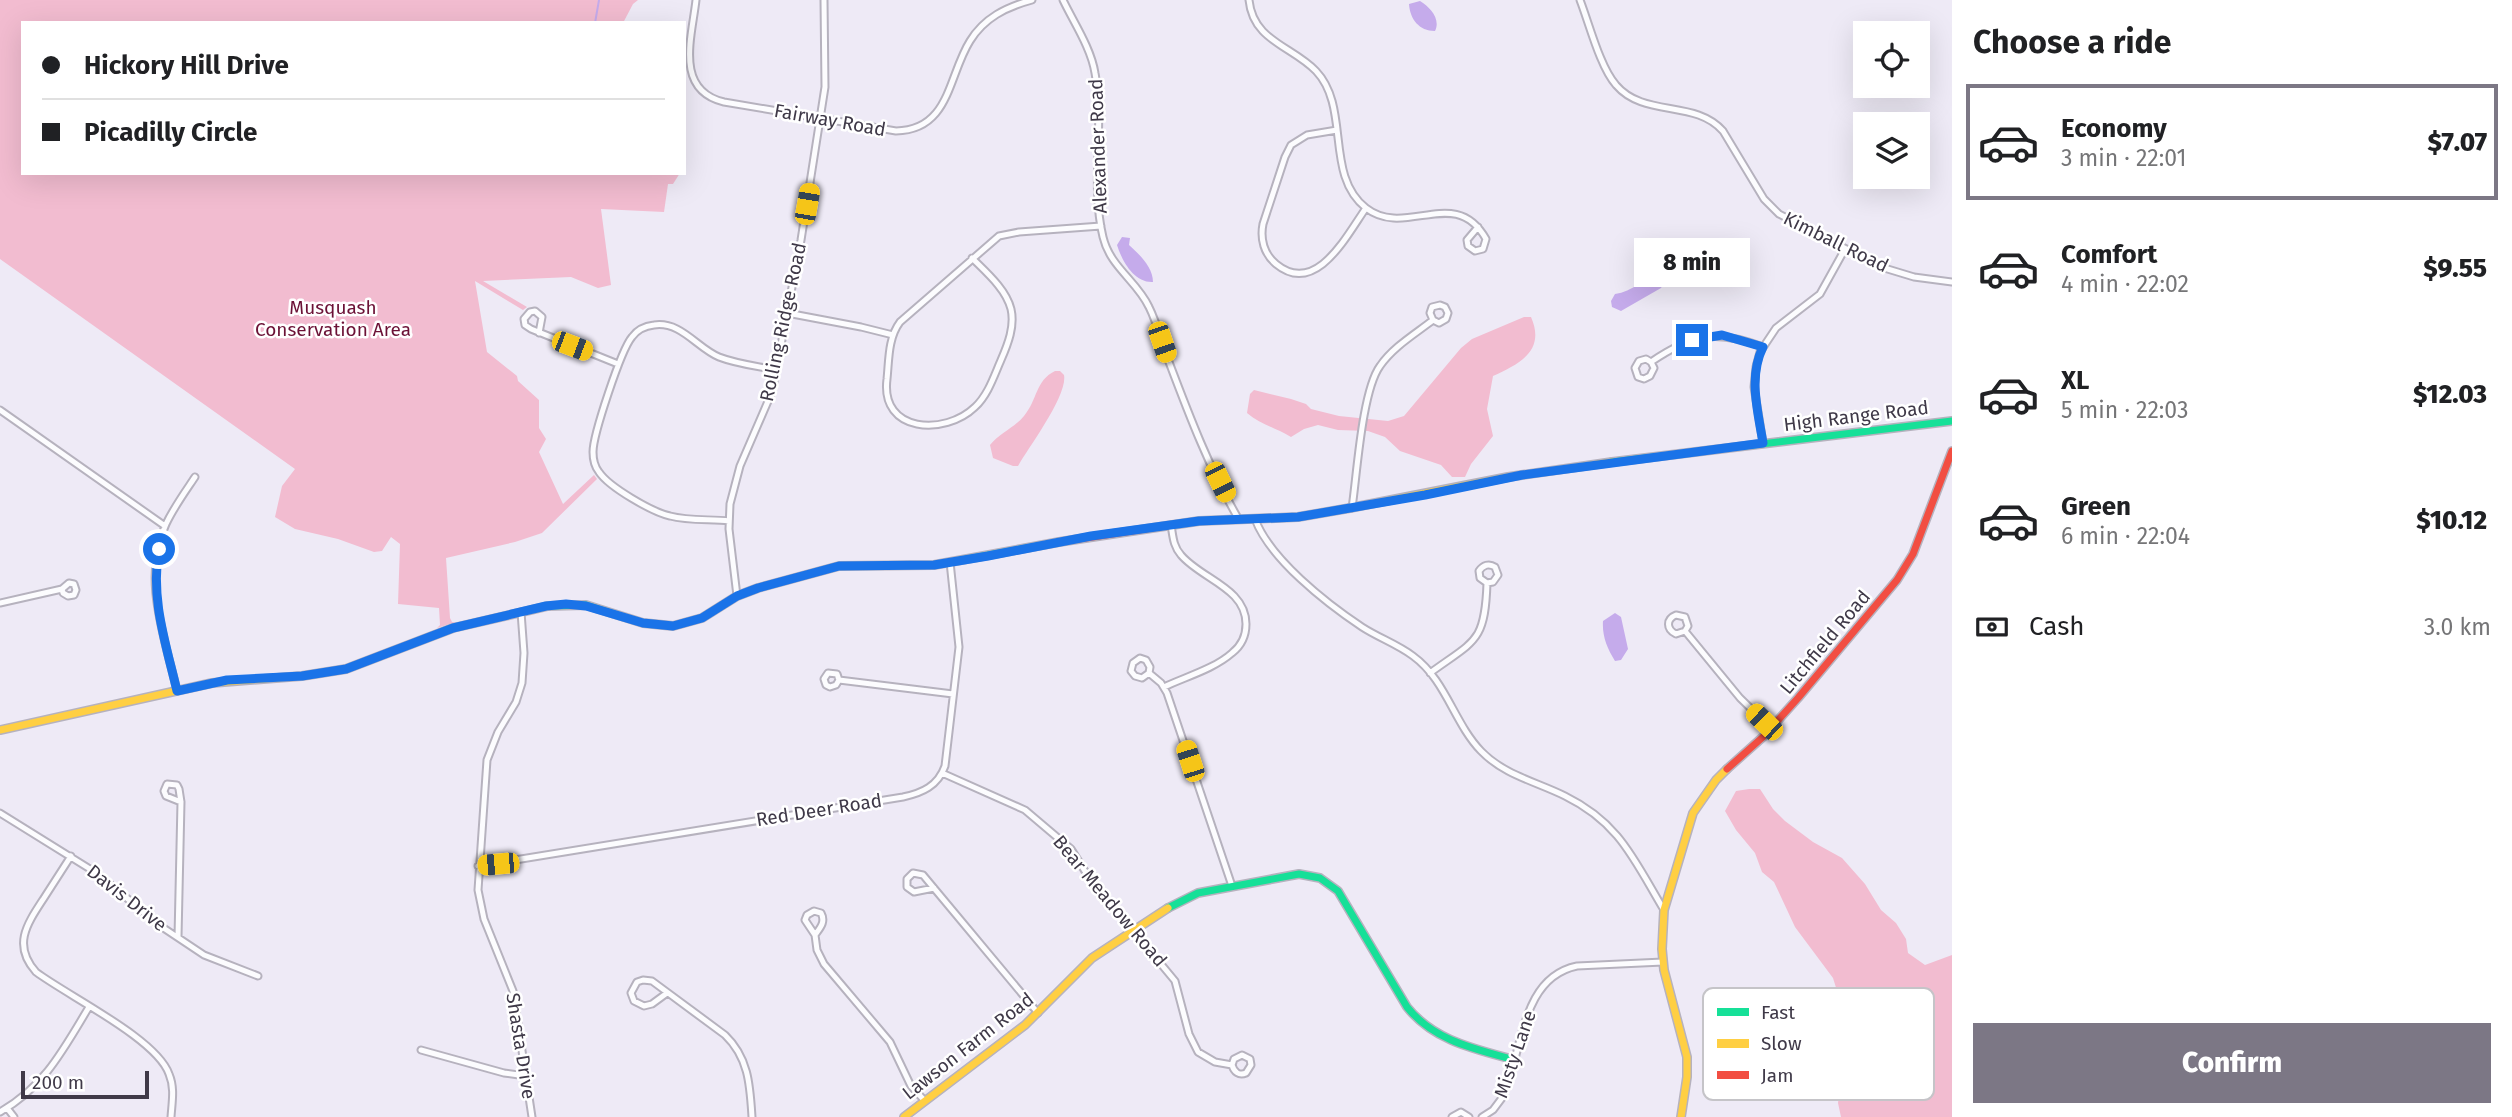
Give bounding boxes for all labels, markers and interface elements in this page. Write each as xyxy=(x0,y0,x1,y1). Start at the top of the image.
map controls xyxy=(1853,21,1930,189)
button: locate xyxy=(1853,21,1930,98)
text: Choose a ride xyxy=(1973,23,2171,61)
text: Hickory Hill Drive xyxy=(84,50,289,81)
street label: Alexander Road xyxy=(1084,78,1112,214)
street label: Fairway Road xyxy=(772,99,888,141)
icon: car xyxy=(1977,111,2040,174)
button: layers xyxy=(1853,112,1930,189)
text: Economy xyxy=(2061,113,2167,144)
text: Picadilly Circle xyxy=(84,117,257,148)
text: $7.07 xyxy=(2428,127,2487,158)
text: 3 min · 22:01 xyxy=(2061,144,2186,172)
car xyxy=(794,181,821,227)
street label: Kimball Road xyxy=(1780,207,1892,277)
icon: car xyxy=(1977,237,2040,300)
callout: 8 min xyxy=(1634,238,1750,288)
text: Comfort xyxy=(2061,239,2157,270)
street label: Rolling Ridge Road xyxy=(755,240,811,404)
text: 8 min xyxy=(1663,248,1721,276)
text: $9.55 xyxy=(2423,253,2487,284)
text: 4 min · 22:02 xyxy=(2061,270,2189,298)
park label: Musquash Conservation Area xyxy=(255,296,411,341)
car xyxy=(1146,319,1179,365)
route end xyxy=(1676,324,1708,356)
car xyxy=(549,329,596,363)
icon: car xyxy=(1977,363,2040,426)
text: XL xyxy=(2061,365,2089,396)
text: $12.03 xyxy=(2413,379,2487,410)
street label: High Range Road xyxy=(1782,396,1930,436)
text: 5 min · 22:03 xyxy=(2061,396,2188,424)
car xyxy=(1202,459,1239,505)
icon: car xyxy=(1977,489,2040,552)
text: Green xyxy=(2061,491,2131,522)
text: $10.12 xyxy=(2416,505,2487,536)
text: 6 min · 22:04 xyxy=(2061,522,2190,550)
route start xyxy=(143,533,175,565)
street label: Litchfield Road xyxy=(1775,585,1875,699)
icon: cash xyxy=(1973,608,2011,646)
text: Cash xyxy=(2029,611,2085,642)
text: 3.0 km xyxy=(2424,613,2491,641)
car xyxy=(1742,700,1787,744)
car xyxy=(1174,738,1207,784)
street label: Red Deer Road xyxy=(754,789,884,831)
street label: Bear Meadow Road xyxy=(1048,831,1172,971)
car xyxy=(477,852,520,876)
street label: Davis Drive xyxy=(82,860,172,936)
street label: Lawson Farm Road xyxy=(898,988,1038,1104)
legend xyxy=(1703,988,1934,1100)
street label: Shasta Drive xyxy=(501,991,541,1101)
text: Fast xyxy=(1761,1001,1795,1024)
street label: Misty Lane xyxy=(1489,1007,1541,1101)
button: Confirm xyxy=(1973,1023,2491,1103)
text: Slow xyxy=(1761,1032,1802,1055)
text: Jam xyxy=(1761,1064,1793,1087)
scale bar xyxy=(21,1068,149,1100)
text: 200 m xyxy=(32,1071,84,1094)

